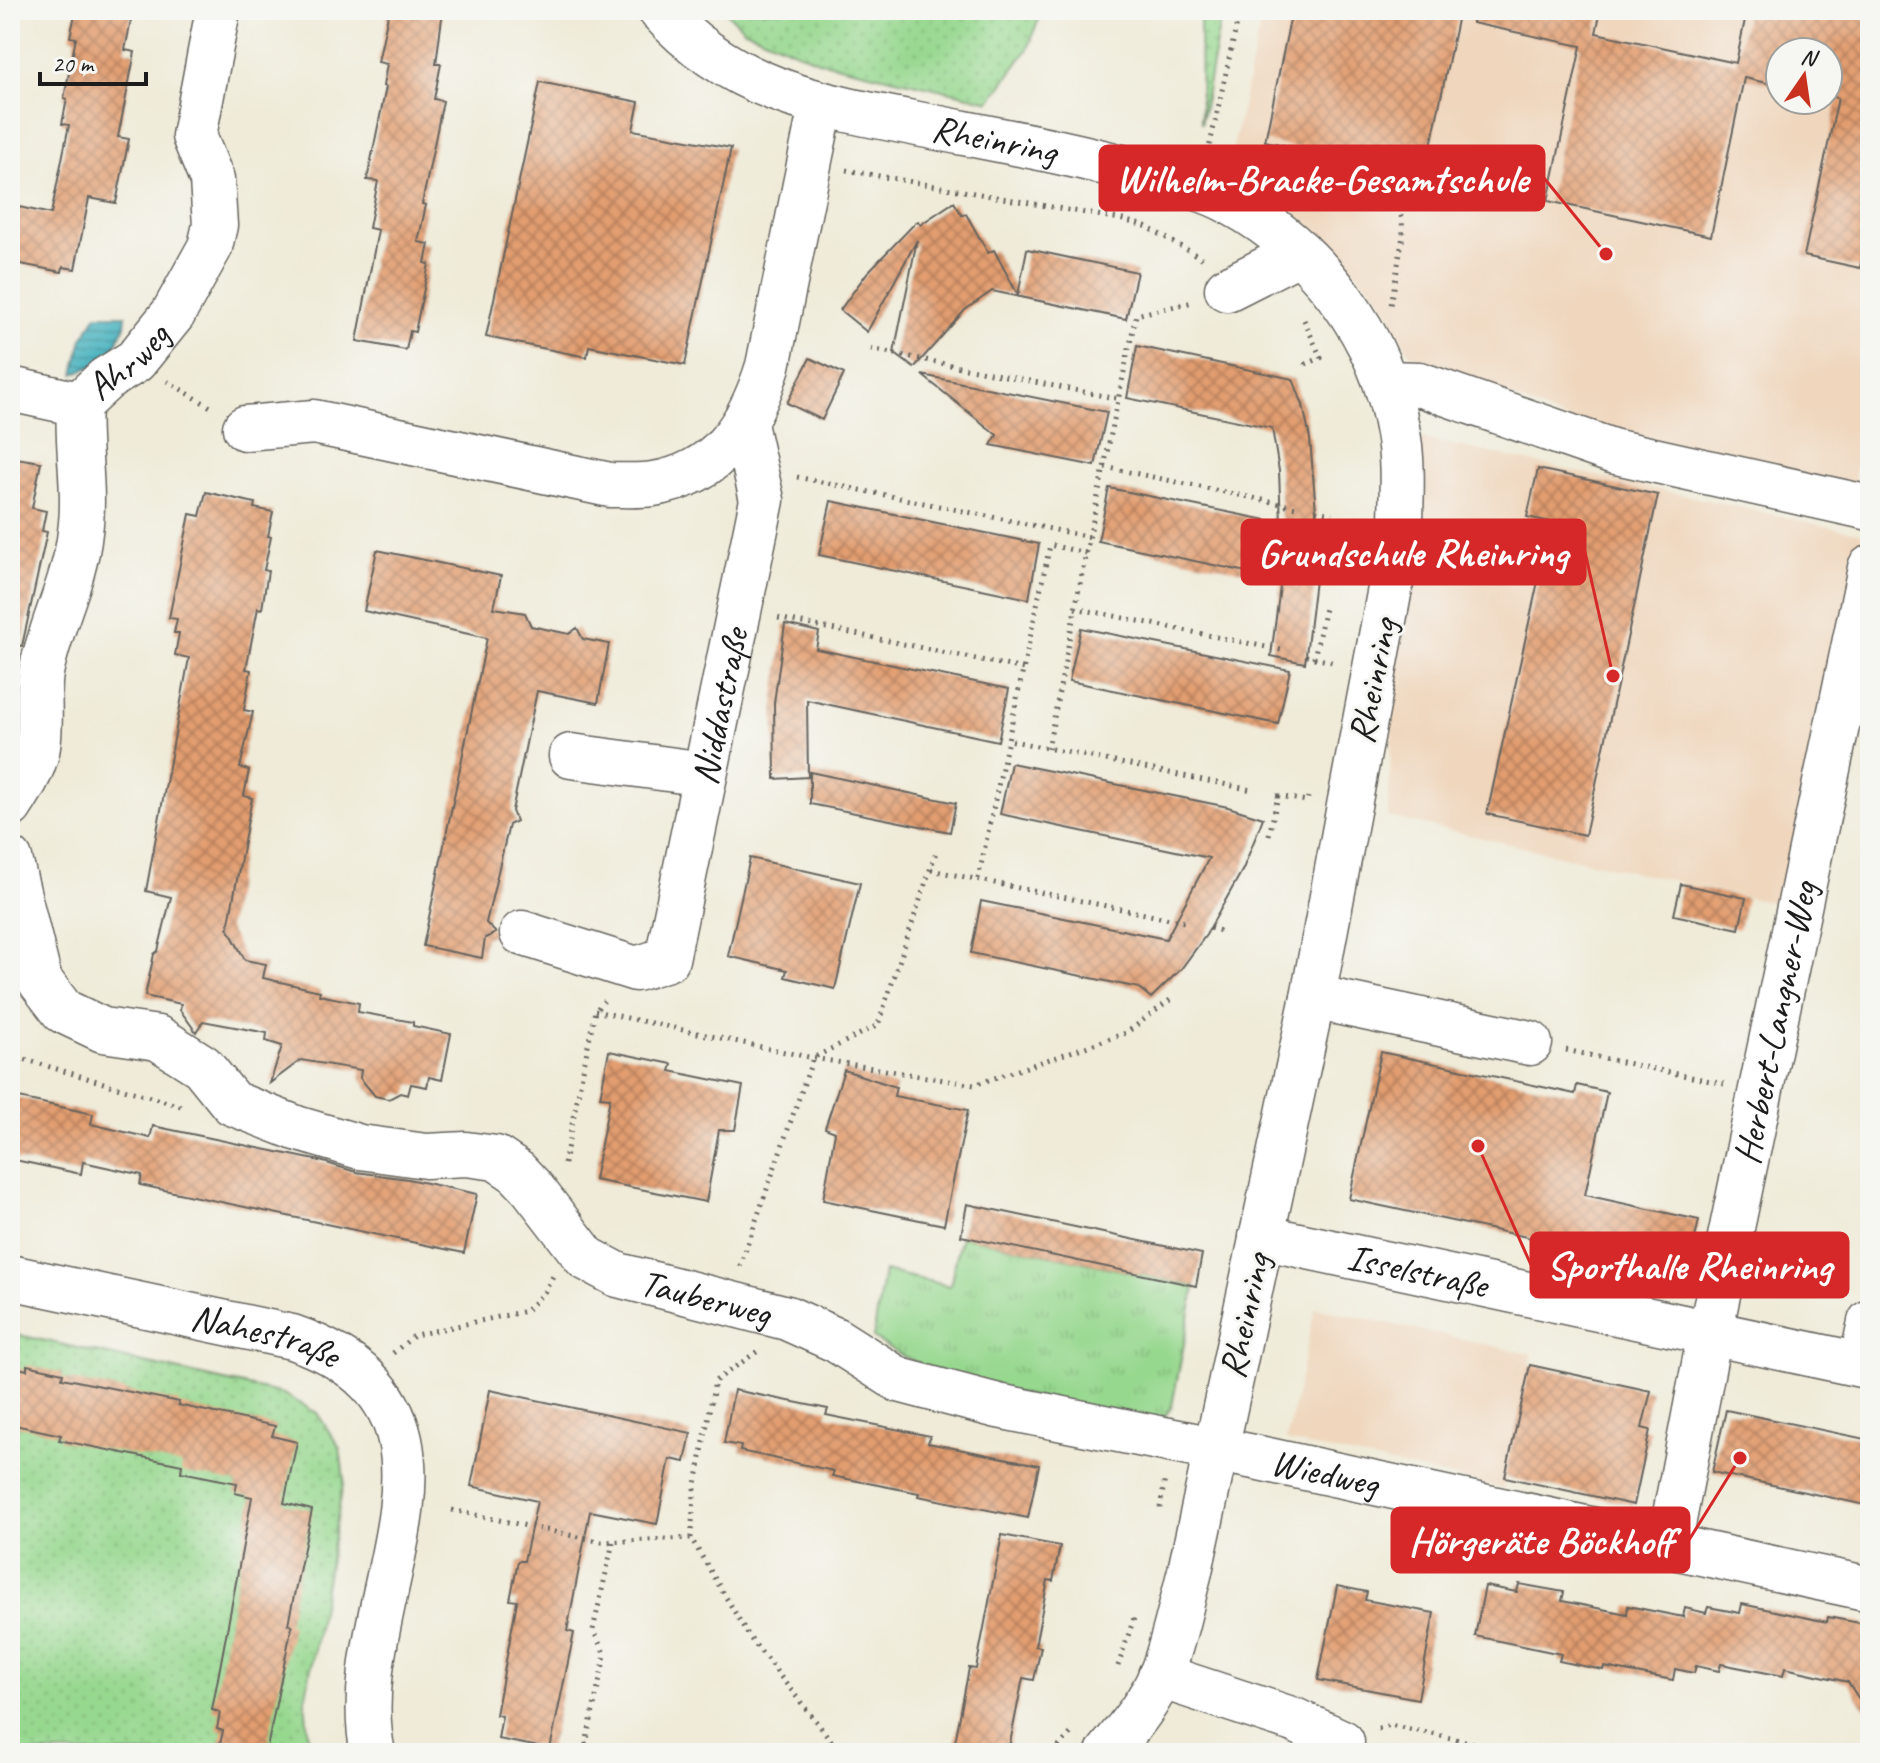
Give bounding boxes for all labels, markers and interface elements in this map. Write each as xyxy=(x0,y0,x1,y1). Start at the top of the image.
scale bar xyxy=(40,36,146,86)
north arrow xyxy=(1764,36,1844,116)
text: N xyxy=(1798,42,1821,73)
text: 20 m xyxy=(52,49,95,79)
street label: Rheinring xyxy=(928,104,1063,175)
callout: Wilhelm-Bracke-Gesamtschule xyxy=(1100,146,1544,210)
text: Wilhelm-Bracke-Gesamtschule xyxy=(1116,154,1532,204)
street label: Ahrweg xyxy=(76,312,181,410)
callout: Grundschule Rheinring xyxy=(1242,520,1585,584)
text: Grundschule Rheinring xyxy=(1258,528,1572,578)
street label: Rheinring xyxy=(1337,612,1408,747)
street label: Niddastraße xyxy=(681,622,759,789)
street label: Herbert-Langner-Weg xyxy=(1723,876,1828,1168)
street label: Isselstraße xyxy=(1343,1233,1494,1309)
callout: Sporthalle Rheinring xyxy=(1531,1233,1848,1297)
text: Sporthalle Rheinring xyxy=(1546,1241,1835,1291)
street label: Rheinring xyxy=(1208,1247,1281,1383)
street label: Tauberweg xyxy=(636,1259,777,1337)
street label: Nahestraße xyxy=(187,1293,351,1380)
street label: Wiedweg xyxy=(1267,1438,1385,1508)
callout: Hörgeräte Böckhoff xyxy=(1392,1508,1689,1572)
text: Hörgeräte Böckhoff xyxy=(1408,1516,1683,1566)

